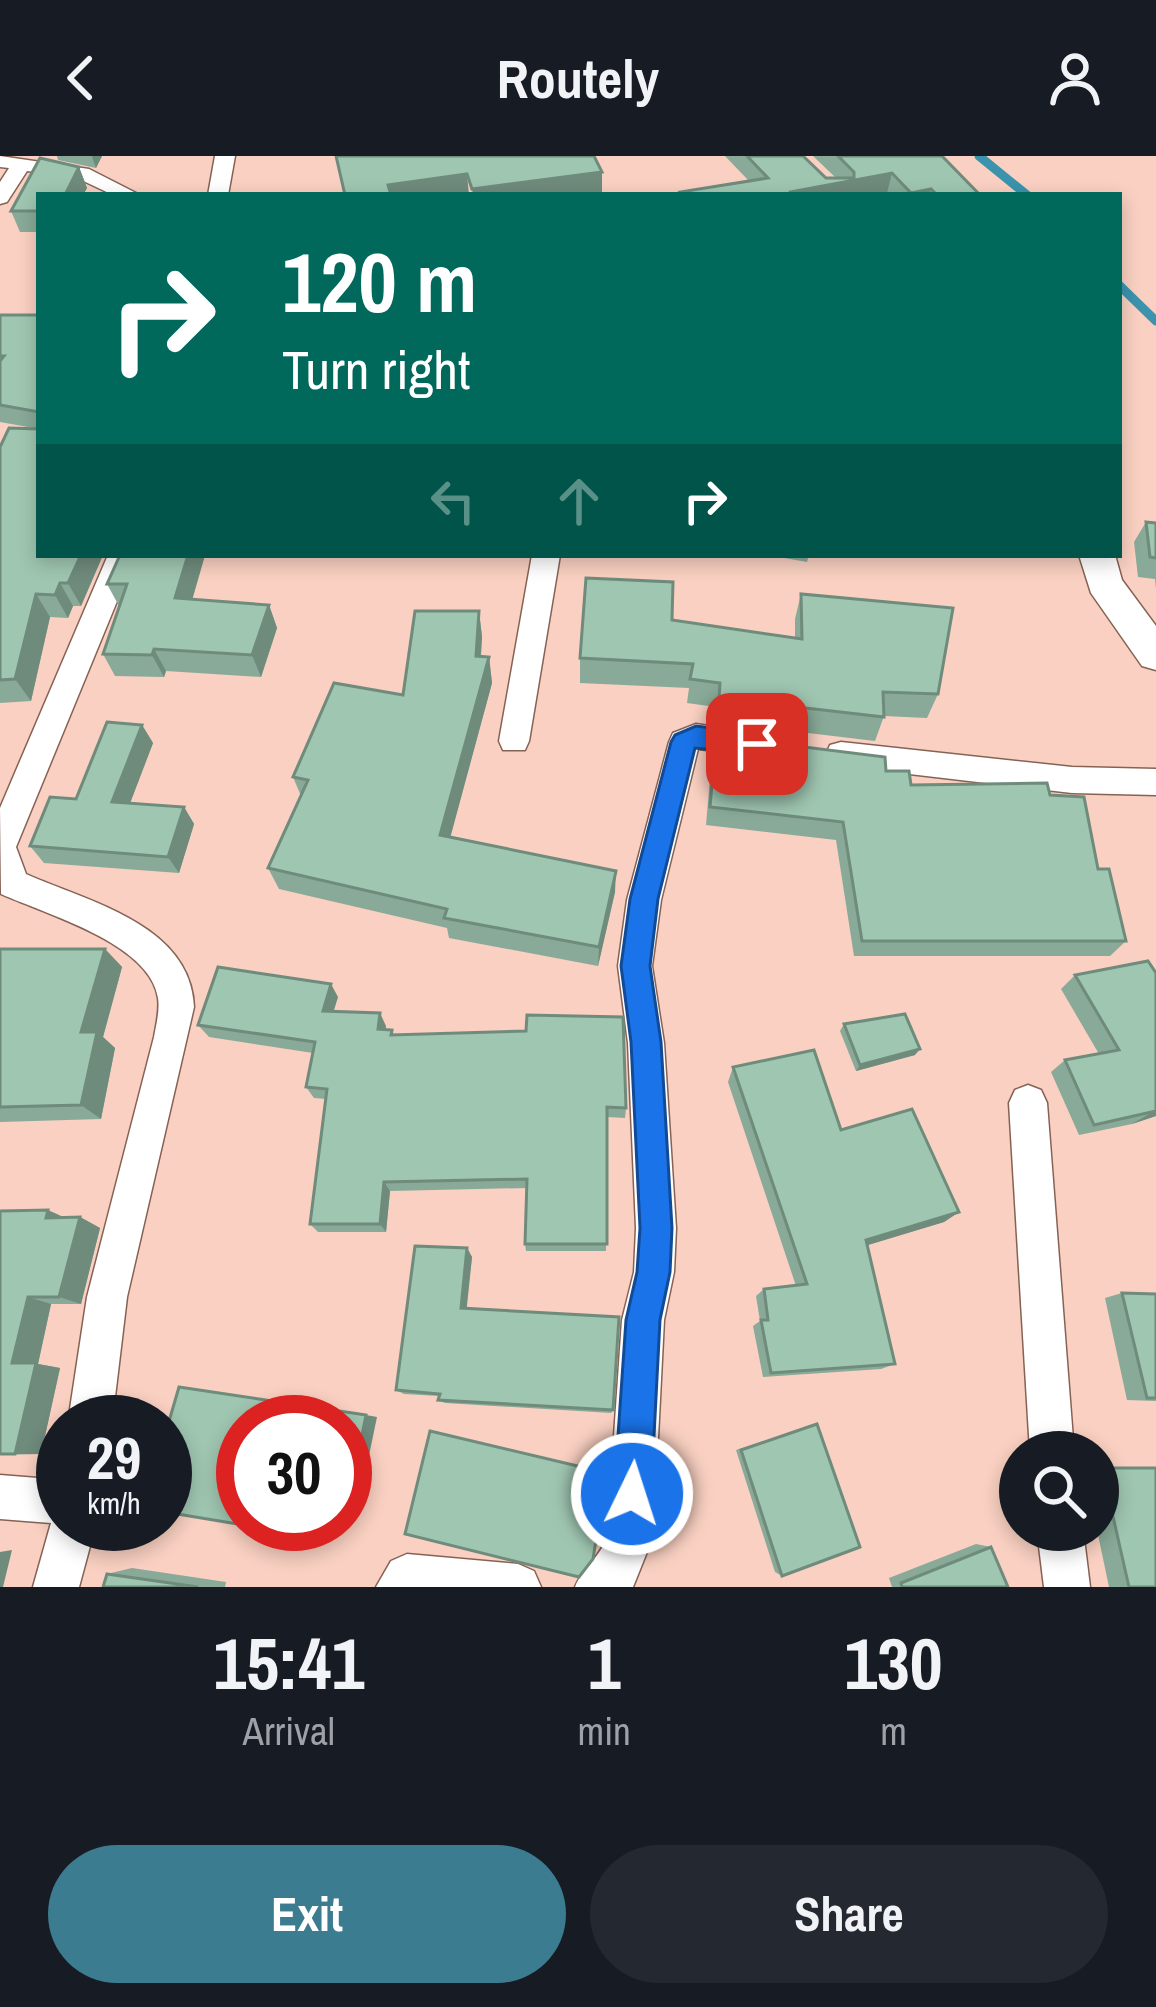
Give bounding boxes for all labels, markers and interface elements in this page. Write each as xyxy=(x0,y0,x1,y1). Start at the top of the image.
text: Routely xyxy=(497,42,659,115)
icon: back xyxy=(48,45,114,111)
icon: person xyxy=(1042,45,1108,111)
text: 120 m xyxy=(282,225,477,338)
icon: right xyxy=(84,240,240,396)
text: Turn right xyxy=(282,333,470,406)
icon: left xyxy=(420,468,486,534)
icon: ahead xyxy=(546,468,612,534)
icon: right xyxy=(672,468,738,534)
pin xyxy=(706,693,808,795)
icon: arrive xyxy=(724,711,790,777)
speed limit sign: 30 xyxy=(216,1395,372,1551)
text: 29 xyxy=(87,1417,141,1498)
position arrow xyxy=(569,1431,695,1557)
map controls xyxy=(999,1431,1119,1551)
button: search xyxy=(999,1431,1119,1551)
text: km/h xyxy=(87,1483,141,1523)
text: 15:41 xyxy=(213,1614,364,1711)
text: 1 xyxy=(588,1614,621,1711)
text: 130 xyxy=(844,1614,943,1711)
text: Arrival xyxy=(243,1705,335,1757)
text: min xyxy=(578,1705,631,1757)
text: m xyxy=(880,1705,907,1757)
button: Exit xyxy=(48,1845,566,1983)
button: Share xyxy=(590,1845,1108,1983)

